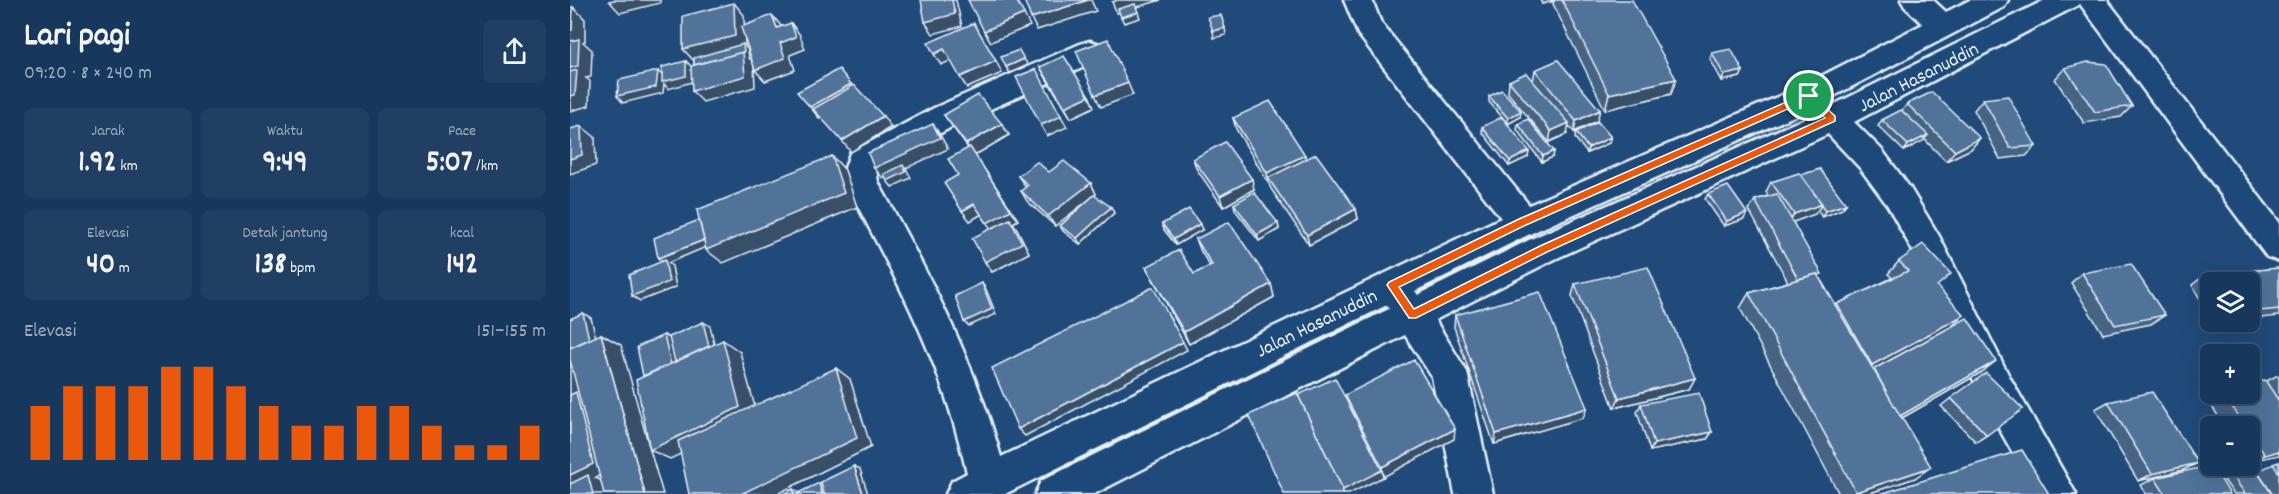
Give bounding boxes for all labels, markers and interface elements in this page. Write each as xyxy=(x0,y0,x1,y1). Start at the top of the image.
text: Lari pagi xyxy=(24,14,130,61)
button: share xyxy=(483,20,546,83)
street label: Jalan Hasanuddin xyxy=(1854,36,1984,121)
text: 09:20 · 8 × 240 m xyxy=(24,60,152,88)
pin xyxy=(1783,70,1834,121)
icon: arrive xyxy=(1792,79,1825,112)
text: Jarak xyxy=(91,120,125,143)
text: Waktu xyxy=(267,120,303,143)
text: Pace xyxy=(448,120,476,143)
text: 1.92 xyxy=(78,143,117,186)
text: 9:49 xyxy=(263,143,307,186)
text: 5:07 xyxy=(426,143,472,186)
text: km xyxy=(117,155,138,178)
text: /km xyxy=(472,155,498,178)
text: Elevasi xyxy=(87,222,129,245)
text: Detak jantung xyxy=(242,222,328,245)
text: kcal xyxy=(450,222,474,245)
text: 40 xyxy=(86,245,115,288)
text: 138 xyxy=(255,245,286,288)
text: 142 xyxy=(446,245,478,288)
text: m xyxy=(115,257,130,280)
text: bpm xyxy=(286,257,315,280)
map controls xyxy=(2200,272,2260,476)
button: layers xyxy=(2200,272,2260,332)
street label: Jalan Hasanuddin xyxy=(1252,283,1383,366)
text: Elevasi xyxy=(24,318,76,346)
text: 151–155 m xyxy=(477,318,546,346)
button: + xyxy=(2200,344,2260,404)
button: − xyxy=(2200,416,2260,476)

